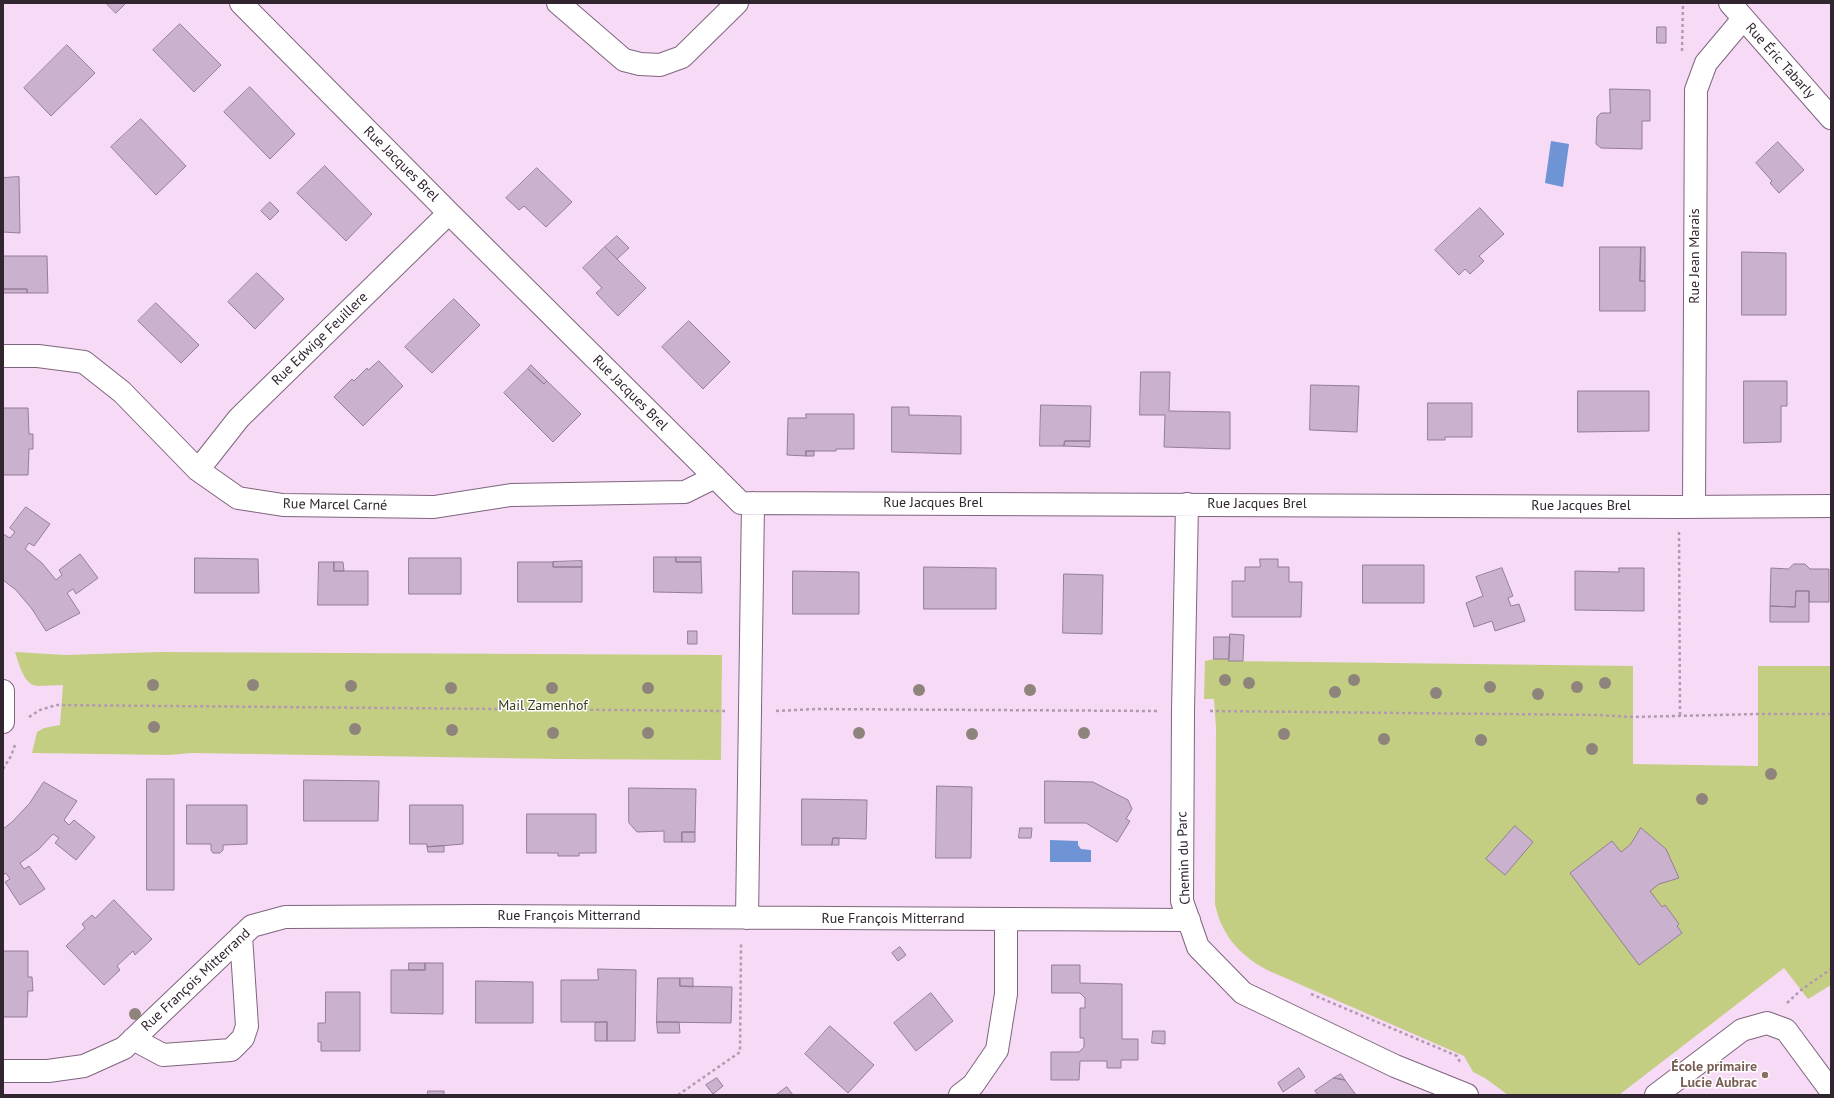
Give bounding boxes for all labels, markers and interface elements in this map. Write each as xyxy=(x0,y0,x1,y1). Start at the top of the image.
street label: Rue Éric Tabarly xyxy=(1742,20,1818,102)
street label: Rue Jacques Brel xyxy=(360,123,442,205)
street label: Rue Jean Marais xyxy=(1687,208,1703,304)
street label: Rue Edwige Feuillere xyxy=(269,289,371,389)
street label: Rue Jacques Brel xyxy=(589,352,671,434)
street label: Rue Jacques Brel xyxy=(883,495,983,511)
street label: Rue Marcel Carné xyxy=(283,496,387,514)
street label: Rue Jacques Brel xyxy=(1207,496,1307,512)
street label: Rue Jacques Brel xyxy=(1531,498,1631,514)
park label: Mail Zamenhof xyxy=(498,698,588,714)
street label: Chemin du Parc xyxy=(1174,811,1194,905)
street label: Rue François Mitterrand xyxy=(498,908,640,924)
street label: Rue François Mitterrand xyxy=(822,911,964,927)
street label: Rue François Mitterrand xyxy=(138,925,254,1035)
place label: École primaire Lucie Aubrac xyxy=(1671,1059,1757,1092)
marker: École primaire Lucie Aubrac xyxy=(1760,1070,1770,1080)

